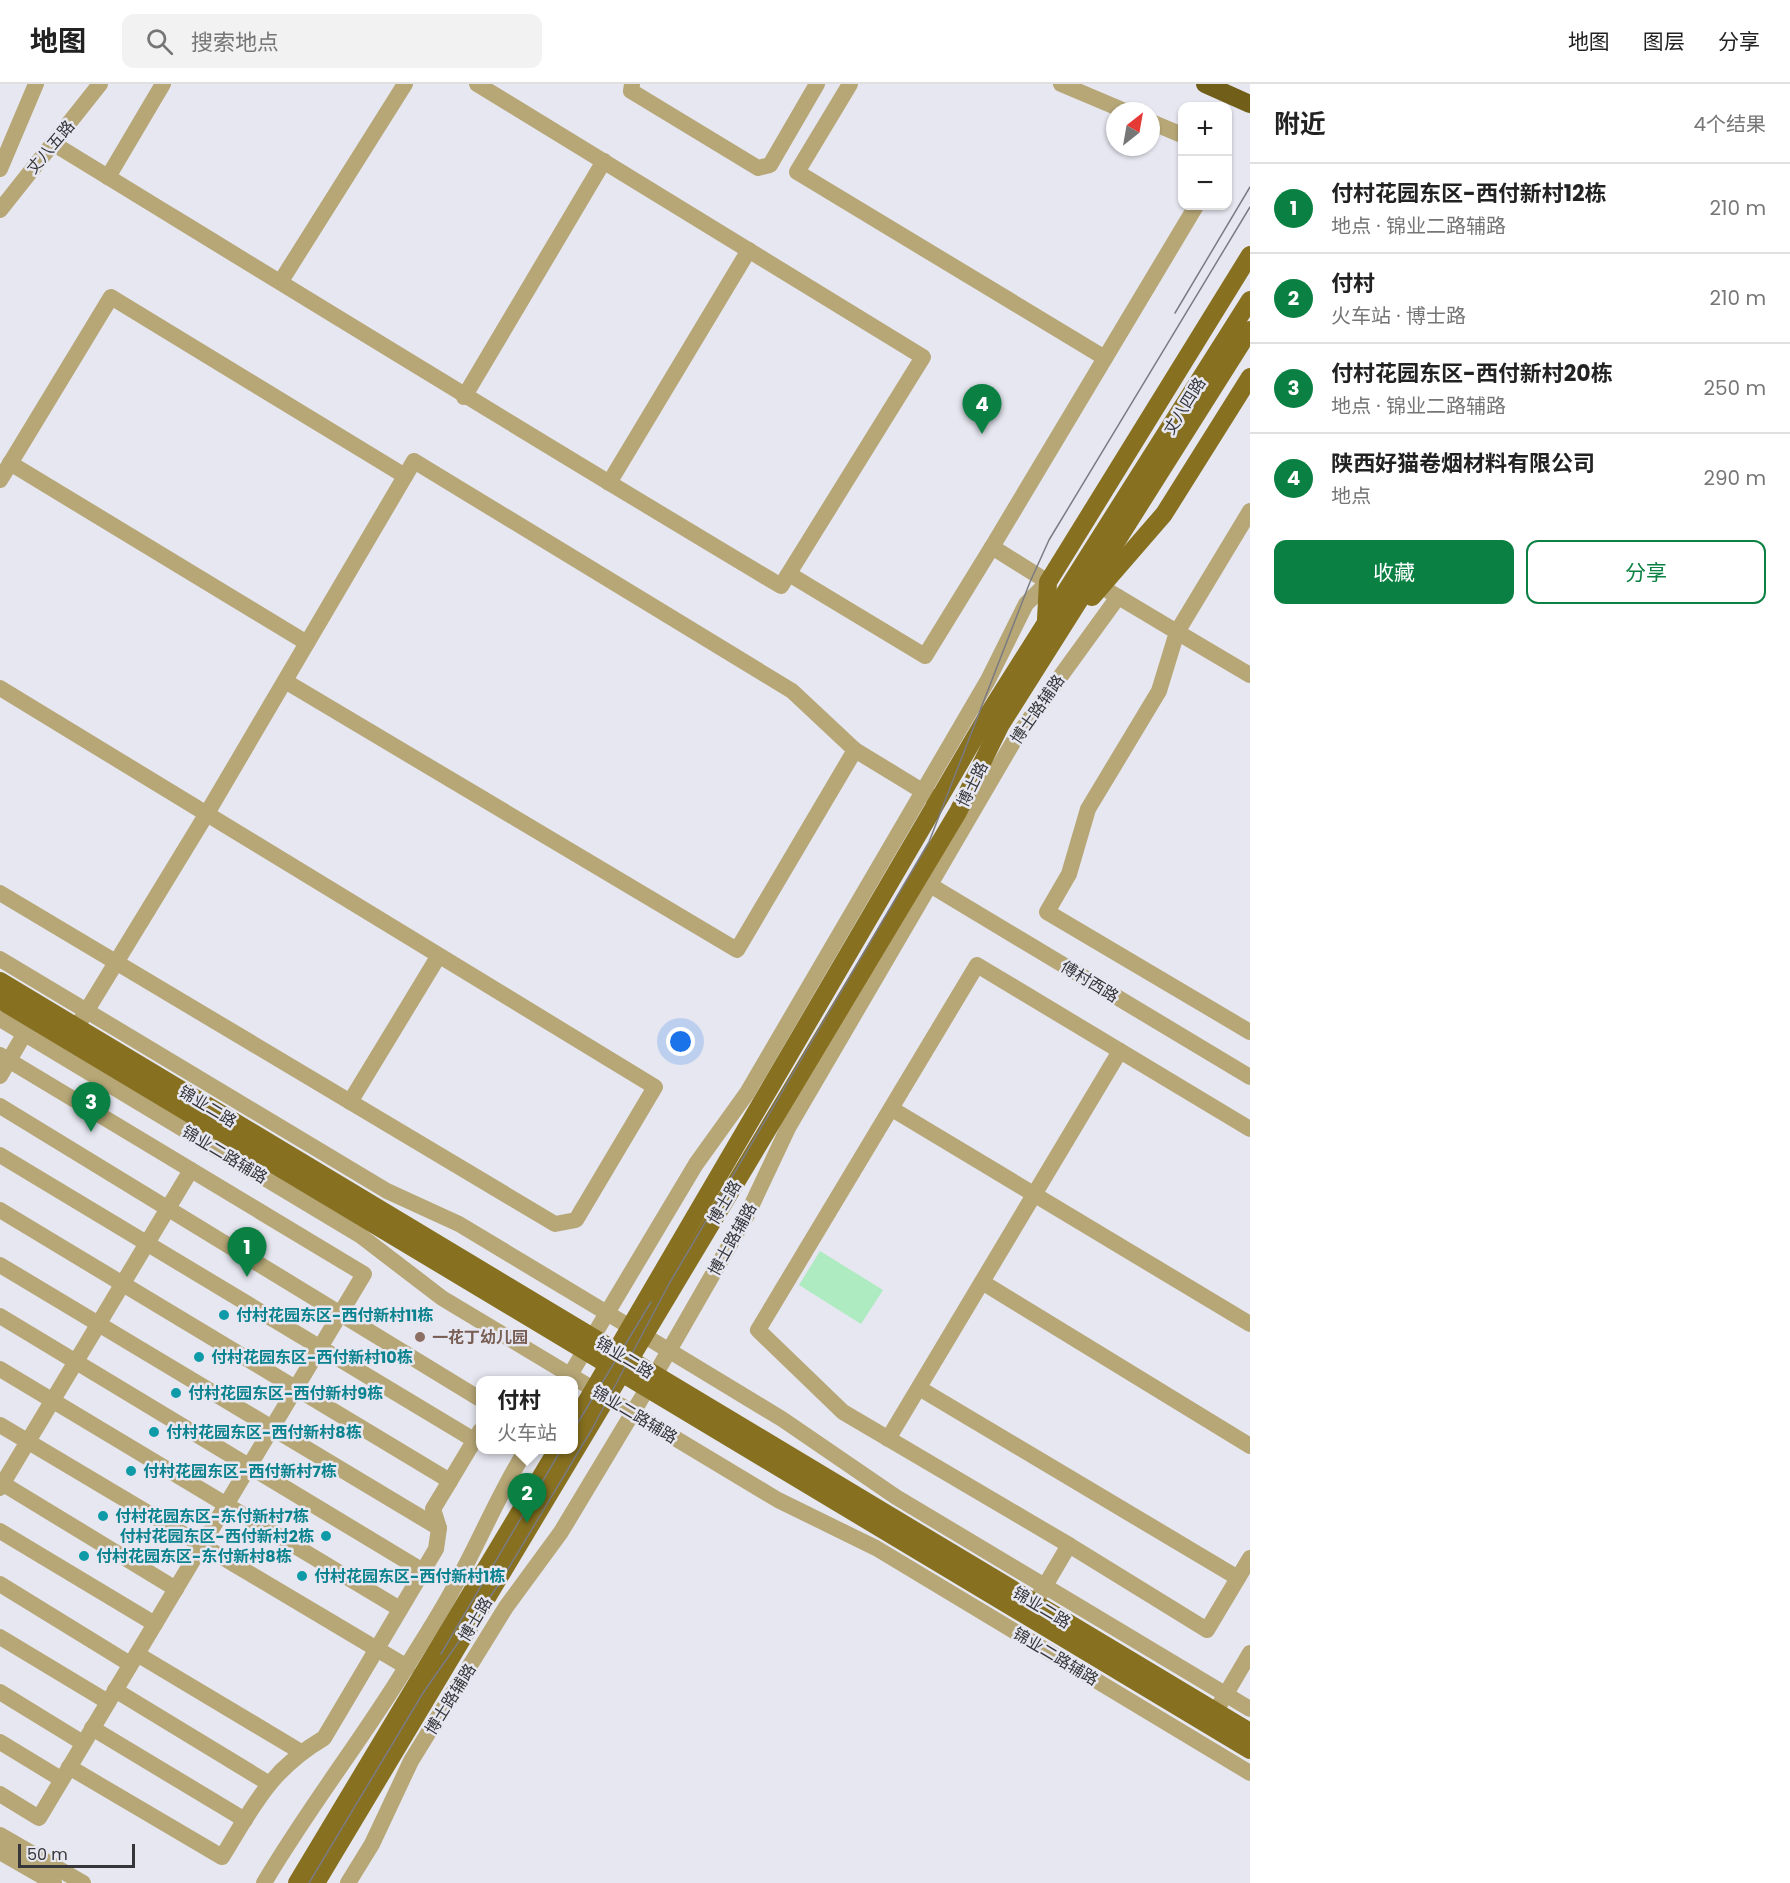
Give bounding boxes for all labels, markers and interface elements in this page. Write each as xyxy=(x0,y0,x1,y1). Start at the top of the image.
search box xyxy=(122,14,542,68)
text: 地图 xyxy=(30,22,86,61)
icon: search xyxy=(143,25,176,58)
text: 搜索地点 xyxy=(191,27,279,58)
text: 地图 xyxy=(1568,27,1610,56)
text: 图层 xyxy=(1643,27,1685,56)
text: 分享 xyxy=(1718,27,1760,56)
north arrow xyxy=(1106,102,1160,156)
map controls xyxy=(1178,102,1232,210)
button: + xyxy=(1178,102,1232,156)
text: 附近 xyxy=(1274,106,1326,142)
text: 4个结果 xyxy=(1693,110,1766,138)
street label: 丈八五路 xyxy=(21,115,80,179)
button: − xyxy=(1178,156,1232,210)
text: 付村花园东区-西付新村12栋 xyxy=(1331,178,1607,209)
text: 1 xyxy=(1290,194,1297,222)
text: 210 m xyxy=(1710,194,1766,222)
text: 地点 · 锦业二路辅路 xyxy=(1331,212,1506,240)
text: 付村 xyxy=(1331,268,1375,299)
text: 2 xyxy=(1288,284,1299,312)
text: 210 m xyxy=(1710,284,1766,312)
text: 火车站 · 博士路 xyxy=(1331,302,1466,330)
text: 付村花园东区-西付新村20栋 xyxy=(1331,358,1613,389)
street label: 丈八四路 xyxy=(1158,373,1211,440)
text: 3 xyxy=(1287,374,1300,402)
text: 250 m xyxy=(1703,374,1766,402)
pin: 4 xyxy=(962,384,1002,434)
text: 地点 · 锦业二路辅路 xyxy=(1331,392,1506,420)
text: 陕西好猫卷烟材料有限公司 xyxy=(1331,448,1595,479)
text: 4 xyxy=(1287,464,1300,492)
text: 290 m xyxy=(1703,464,1766,492)
text: 地点 xyxy=(1331,482,1371,510)
button: 收藏 xyxy=(1274,540,1514,604)
button: 分享 xyxy=(1526,540,1766,604)
street label: 博士路辅路 xyxy=(1005,670,1070,749)
street label: 博士路 xyxy=(952,758,993,811)
street label: 傅村西路 xyxy=(1056,955,1123,1008)
your location xyxy=(666,1027,695,1056)
street label: 锦业二路 xyxy=(174,1080,241,1133)
pin: 3 xyxy=(72,1082,110,1132)
street label: 锦业二路辅路 xyxy=(178,1120,272,1189)
street label: 博士路 xyxy=(702,1176,747,1229)
street label: 博士路辅路 xyxy=(703,1199,762,1280)
pin: 1 xyxy=(228,1228,266,1277)
place label: 付村花园东区-西付新村11栋 xyxy=(236,1304,433,1327)
marker: 付村花园东区-西付新村11栋 xyxy=(217,1308,231,1322)
place label: 一花丁幼儿园 xyxy=(432,1326,528,1349)
marker: 一花丁幼儿园 xyxy=(413,1330,427,1344)
street label: 锦业二路 xyxy=(591,1331,658,1384)
place label: 付村花园东区-西付新村10栋 xyxy=(211,1346,413,1369)
marker: 付村花园东区-西付新村10栋 xyxy=(192,1350,206,1364)
popup xyxy=(476,1376,578,1454)
street label: 锦业二路辅路 xyxy=(588,1380,682,1449)
place label: 付村花园东区-西付新村9栋 xyxy=(188,1382,383,1405)
text: 付村 xyxy=(497,1385,541,1416)
marker: 付村花园东区-西付新村9栋 xyxy=(169,1386,183,1400)
text: 火车站 xyxy=(497,1419,557,1447)
place label: 付村花园东区-西付新村8栋 xyxy=(166,1421,362,1444)
marker: 付村花园东区-西付新村8栋 xyxy=(147,1425,161,1439)
place label: 付村花园东区-西付新村7栋 xyxy=(143,1460,337,1483)
marker: 付村花园东区-西付新村7栋 xyxy=(124,1464,138,1478)
pin: 2 xyxy=(508,1474,546,1523)
place label: 付村花园东区-东付新村7栋 xyxy=(115,1505,309,1528)
marker: 付村花园东区-东付新村7栋 xyxy=(96,1509,110,1523)
place label: 付村花园东区-西付新村2栋 xyxy=(120,1525,314,1548)
marker: 付村花园东区-西付新村2栋 xyxy=(319,1529,333,1543)
place label: 付村花园东区-东付新村8栋 xyxy=(96,1545,292,1568)
marker: 付村花园东区-东付新村8栋 xyxy=(77,1549,91,1563)
place label: 付村花园东区-西付新村1栋 xyxy=(314,1565,505,1588)
marker: 付村花园东区-西付新村1栋 xyxy=(295,1569,309,1583)
street label: 锦业二路 xyxy=(1008,1581,1075,1634)
street label: 博士路 xyxy=(453,1593,498,1646)
street label: 锦业二路辅路 xyxy=(1009,1622,1103,1691)
street label: 博士路辅路 xyxy=(419,1659,481,1739)
scale bar xyxy=(18,1841,135,1868)
text: 50 m xyxy=(27,1843,68,1866)

